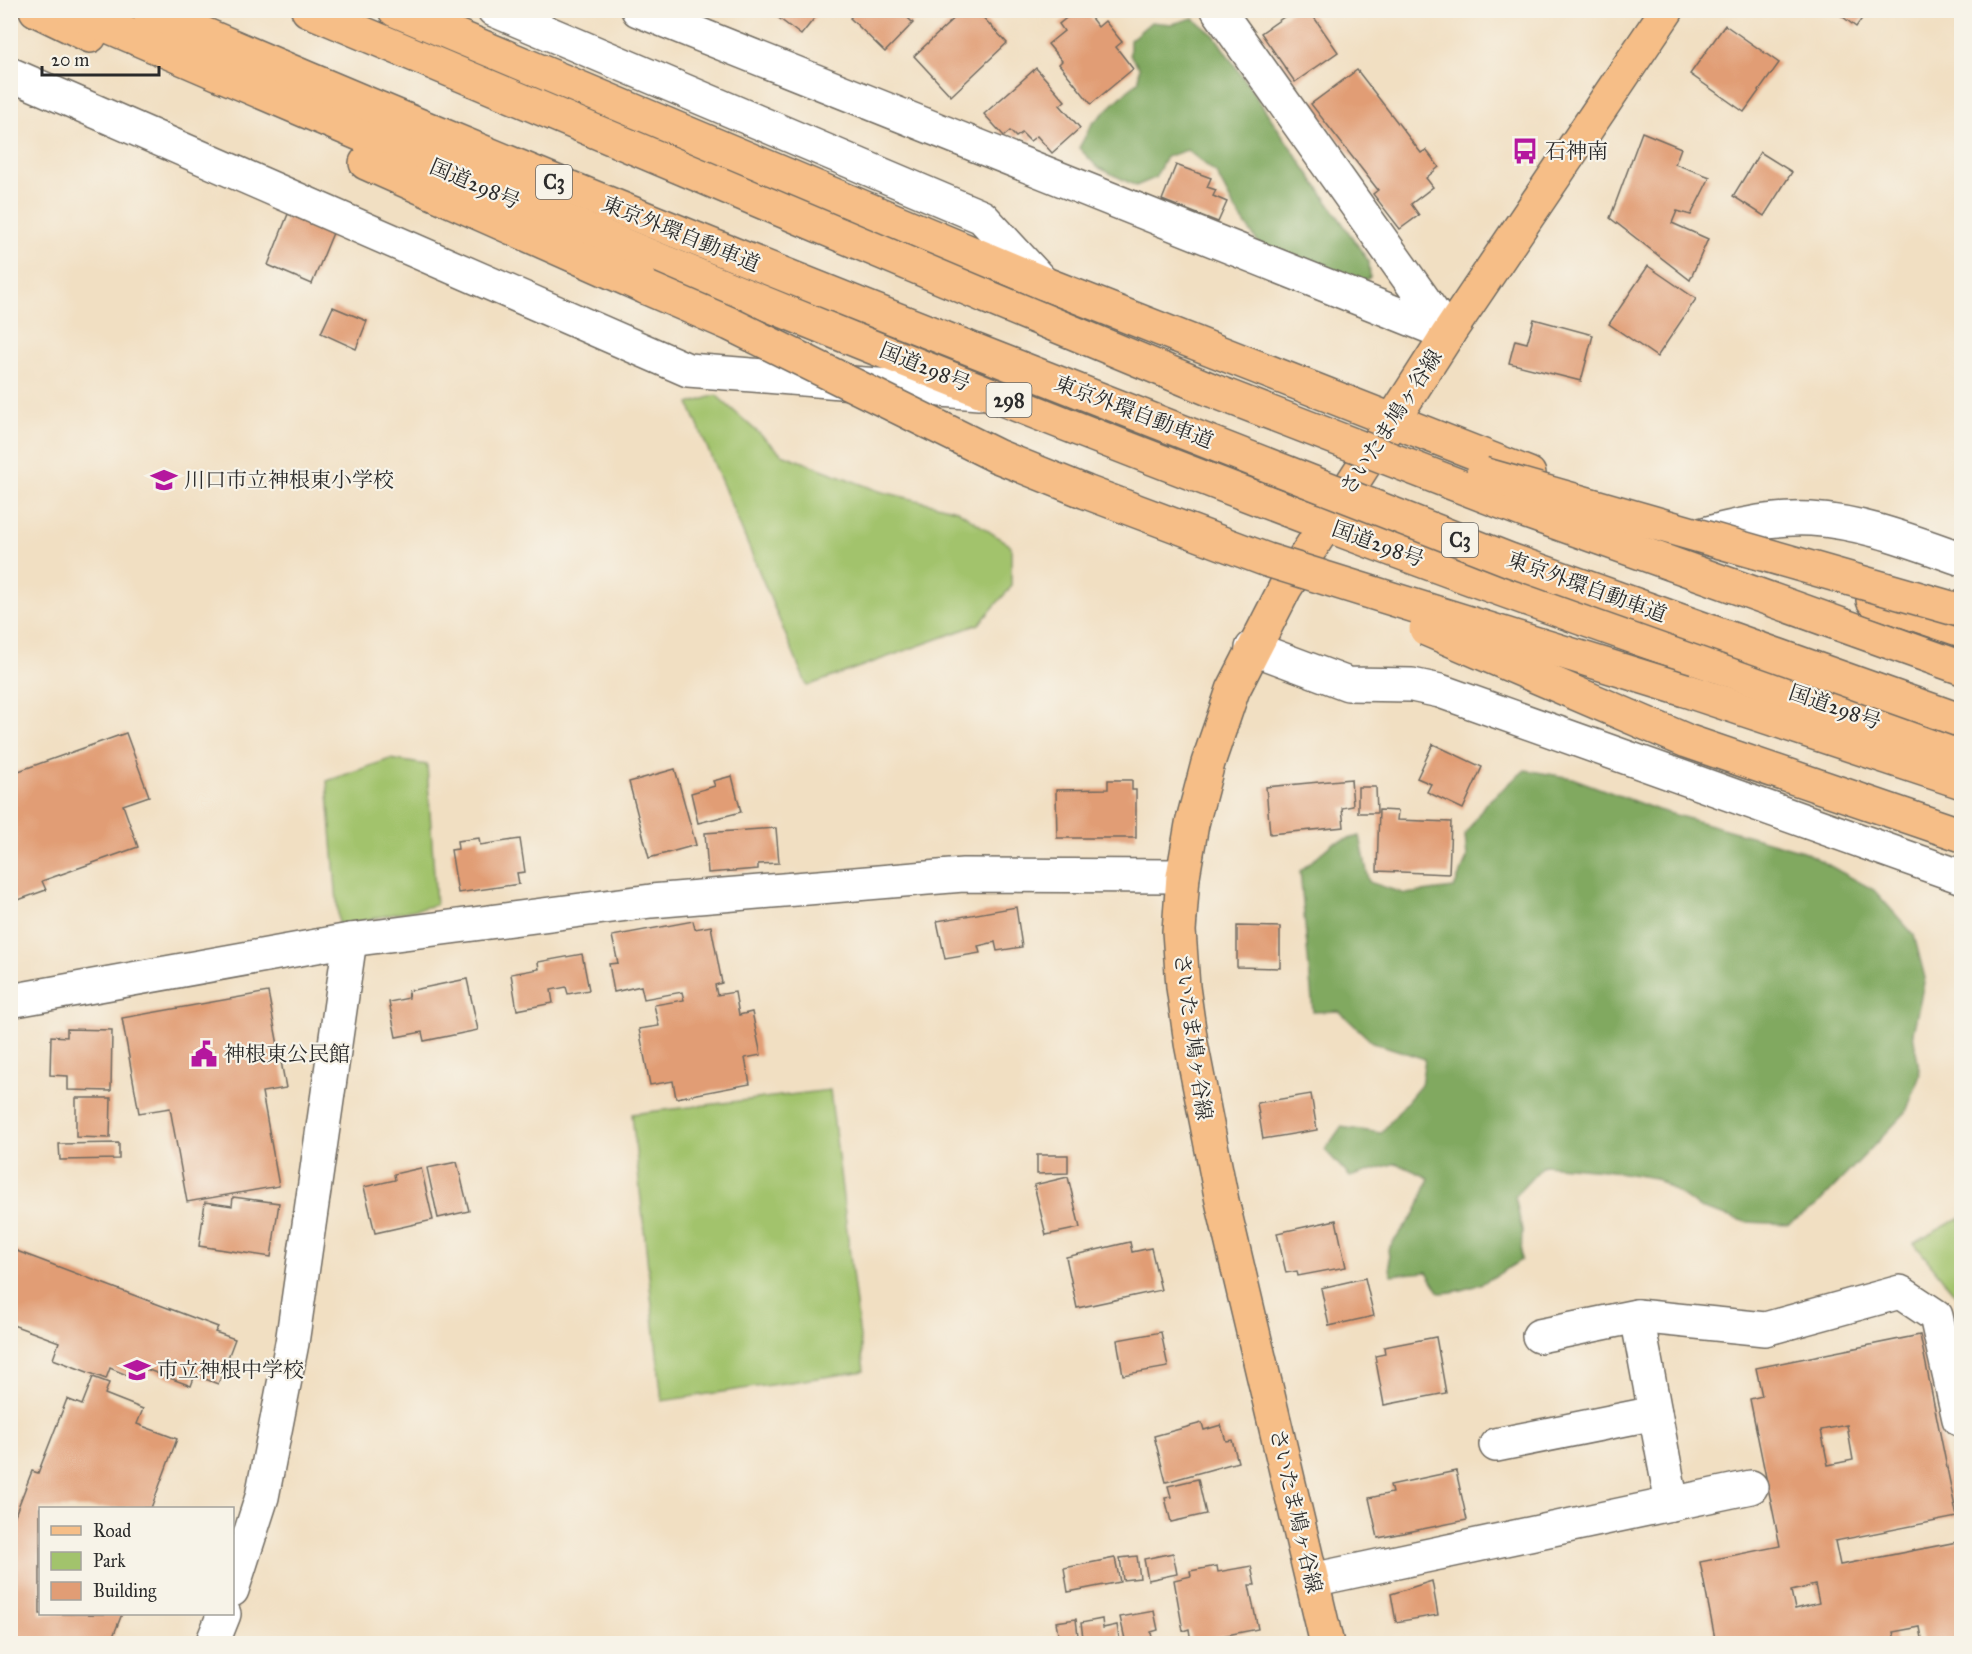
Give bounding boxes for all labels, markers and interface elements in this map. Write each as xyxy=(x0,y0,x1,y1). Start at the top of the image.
scale bar xyxy=(42,39,159,77)
text: 20 m xyxy=(51,49,89,71)
bus stop icon: 石神南 xyxy=(1510,136,1540,166)
place label: 石神南 xyxy=(1545,138,1608,164)
street label: 国道298号 xyxy=(426,153,524,215)
road number: C3 xyxy=(536,165,572,199)
street label: 東京外環自動車道 xyxy=(598,190,764,278)
street label: 国道298号 xyxy=(876,337,974,397)
street label: さいたま鳩ヶ谷線 xyxy=(1334,344,1448,500)
street label: 東京外環自動車道 xyxy=(1051,370,1217,454)
road number: 298 xyxy=(986,383,1032,417)
school or university icon: 川口市立神根東小学校 xyxy=(149,465,179,495)
place label: 川口市立神根東小学校 xyxy=(184,467,394,493)
street label: 国道298号 xyxy=(1329,515,1427,573)
road number: C3 xyxy=(1442,523,1478,557)
street label: 東京外環自動車道 xyxy=(1504,546,1670,628)
street label: 国道298号 xyxy=(1785,679,1885,735)
street label: さいたま鳩ヶ谷線 xyxy=(1168,952,1218,1122)
public building icon: 神根東公民館 xyxy=(189,1039,219,1069)
place label: 神根東公民館 xyxy=(224,1041,350,1067)
school or university icon: 市立神根中学校 xyxy=(122,1355,152,1385)
place label: 市立神根中学校 xyxy=(157,1357,304,1383)
street label: さいたま鳩ヶ谷線 xyxy=(1264,1426,1328,1596)
legend xyxy=(39,1507,234,1615)
text: Road xyxy=(93,1520,131,1542)
text: Park xyxy=(93,1550,126,1572)
text: Building xyxy=(93,1580,157,1603)

